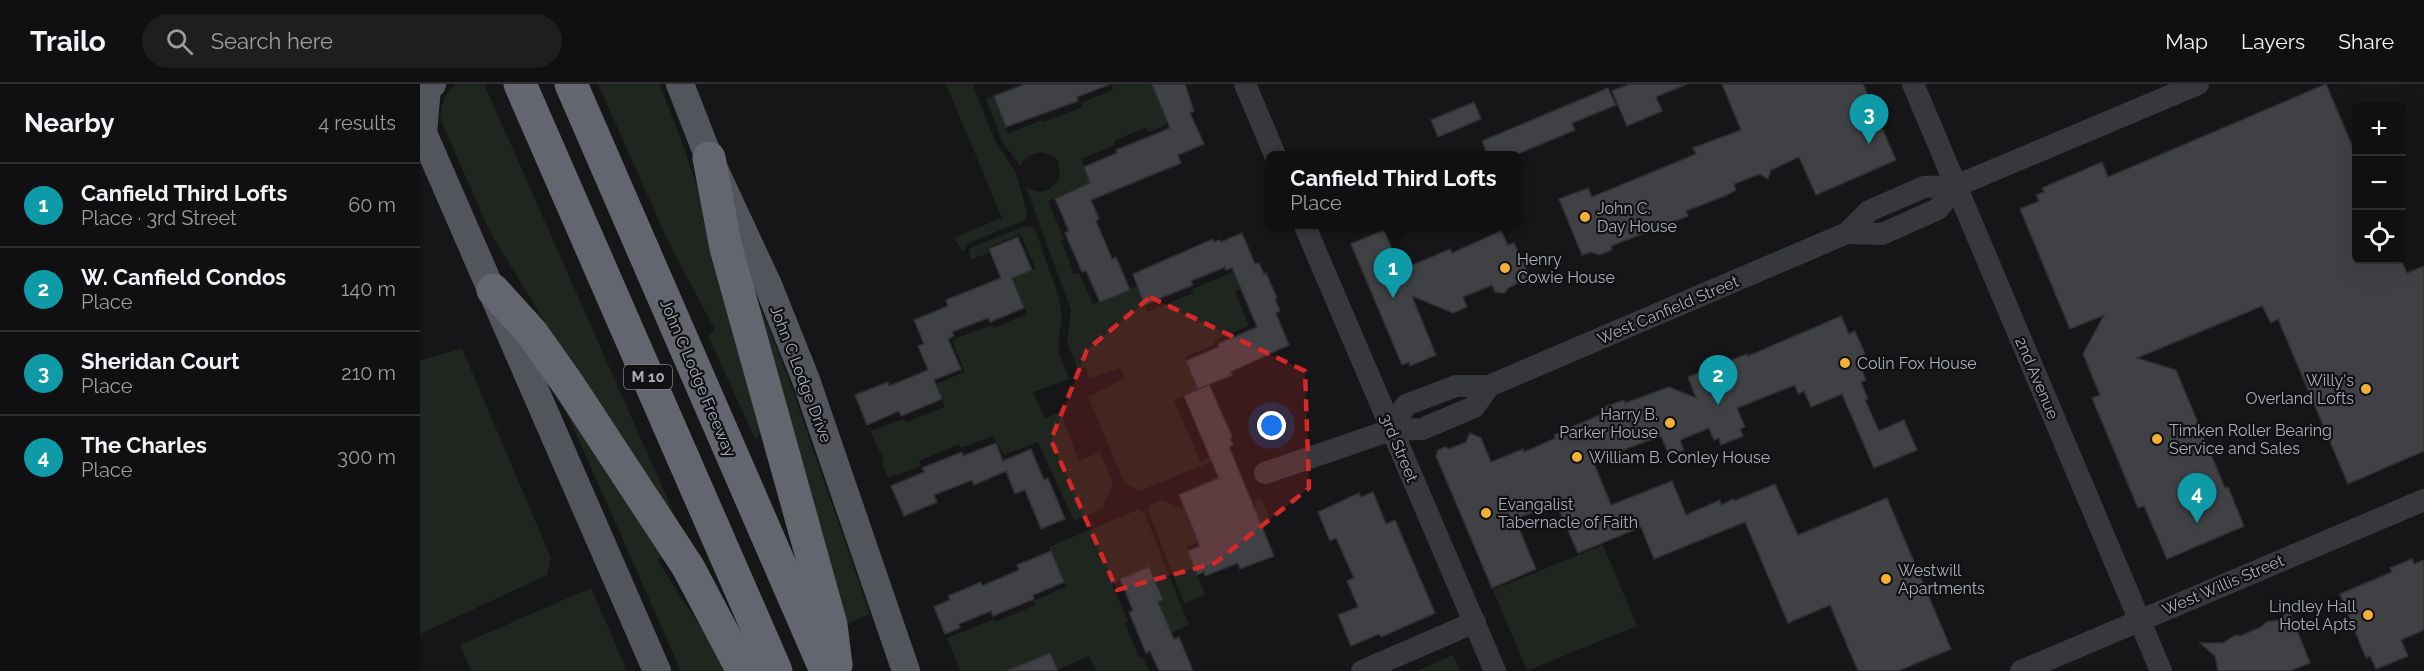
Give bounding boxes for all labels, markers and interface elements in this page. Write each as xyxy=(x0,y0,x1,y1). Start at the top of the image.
search box xyxy=(142,14,562,68)
text: Trailo xyxy=(30,25,106,58)
icon: search xyxy=(163,25,196,58)
text: Search here xyxy=(211,28,333,54)
text: Map xyxy=(2165,29,2208,54)
text: Layers xyxy=(2241,29,2305,54)
text: Share xyxy=(2338,29,2394,54)
pin: 3 xyxy=(1850,94,1888,144)
map controls xyxy=(2352,102,2406,264)
button: + xyxy=(2352,102,2406,156)
text: Nearby xyxy=(24,108,114,138)
text: 4 results xyxy=(318,111,396,135)
popup xyxy=(1266,151,1521,229)
button: − xyxy=(2352,156,2406,210)
text: Canfield Third Lofts xyxy=(1290,165,1497,191)
text: Canfield Third Lofts xyxy=(81,180,287,206)
text: Place xyxy=(1290,191,1342,215)
text: 1 xyxy=(39,193,48,217)
text: 60 m xyxy=(348,193,396,217)
place label: John C. Day House xyxy=(1597,199,1677,236)
text: Place · 3rd Street xyxy=(81,206,237,230)
marker: John C. Day House xyxy=(1578,210,1592,224)
button: locate xyxy=(2352,210,2406,264)
pin: 1 xyxy=(1374,248,1412,298)
place label: Henry Cowie House xyxy=(1517,250,1615,287)
marker: Henry Cowie House xyxy=(1498,261,1512,275)
text: W. Canfield Condos xyxy=(81,264,286,290)
street label: West Canfield Street xyxy=(1595,271,1742,348)
text: 2 xyxy=(38,277,49,301)
text: 140 m xyxy=(341,277,396,301)
text: Place xyxy=(81,290,132,314)
street label: John C Lodge Freeway xyxy=(656,296,740,460)
street label: John C Lodge Drive xyxy=(766,303,836,445)
street label: 2nd Avenue xyxy=(2011,334,2063,422)
text: Sheridan Court xyxy=(81,348,239,374)
place label: Colin Fox House xyxy=(1857,354,1977,373)
pin: 2 xyxy=(1698,356,1738,405)
marker: Colin Fox House xyxy=(1838,356,1852,370)
text: 3 xyxy=(38,361,49,385)
text: 210 m xyxy=(341,361,396,385)
road number: M 10 xyxy=(624,365,672,389)
place label: Willy's Overland Lofts xyxy=(2245,371,2354,408)
text: Place xyxy=(81,374,132,398)
marker: Willy's Overland Lofts xyxy=(2359,382,2373,396)
place label: Harry B. Parker House xyxy=(1559,405,1658,442)
your location xyxy=(1257,411,1286,440)
street label: 3rd Street xyxy=(1376,411,1422,486)
marker: Harry B. Parker House xyxy=(1663,416,1677,430)
place label: Timken Roller Bearing Service and Sales xyxy=(2169,421,2332,458)
text: The Charles xyxy=(81,432,207,458)
marker: Timken Roller Bearing Service and Sales xyxy=(2150,432,2164,446)
text: 4 xyxy=(38,445,49,469)
text: 300 m xyxy=(337,445,396,469)
place label: William B. Conley House xyxy=(1589,448,1770,467)
marker: William B. Conley House xyxy=(1570,450,1584,464)
text: Place xyxy=(81,458,132,482)
pin: 4 xyxy=(2178,474,2216,523)
place label: Evangalist Tabernacle of Faith xyxy=(1498,495,1638,532)
marker: Evangalist Tabernacle of Faith xyxy=(1479,506,1493,520)
street label: West Willis Street xyxy=(2159,551,2287,619)
place label: Westwill Apartments xyxy=(1898,561,1985,598)
marker: Westwill Apartments xyxy=(1879,572,1893,586)
place label: Lindley Hall Hotel Apts xyxy=(2269,597,2357,634)
marker: Lindley Hall Hotel Apts xyxy=(2361,608,2375,622)

